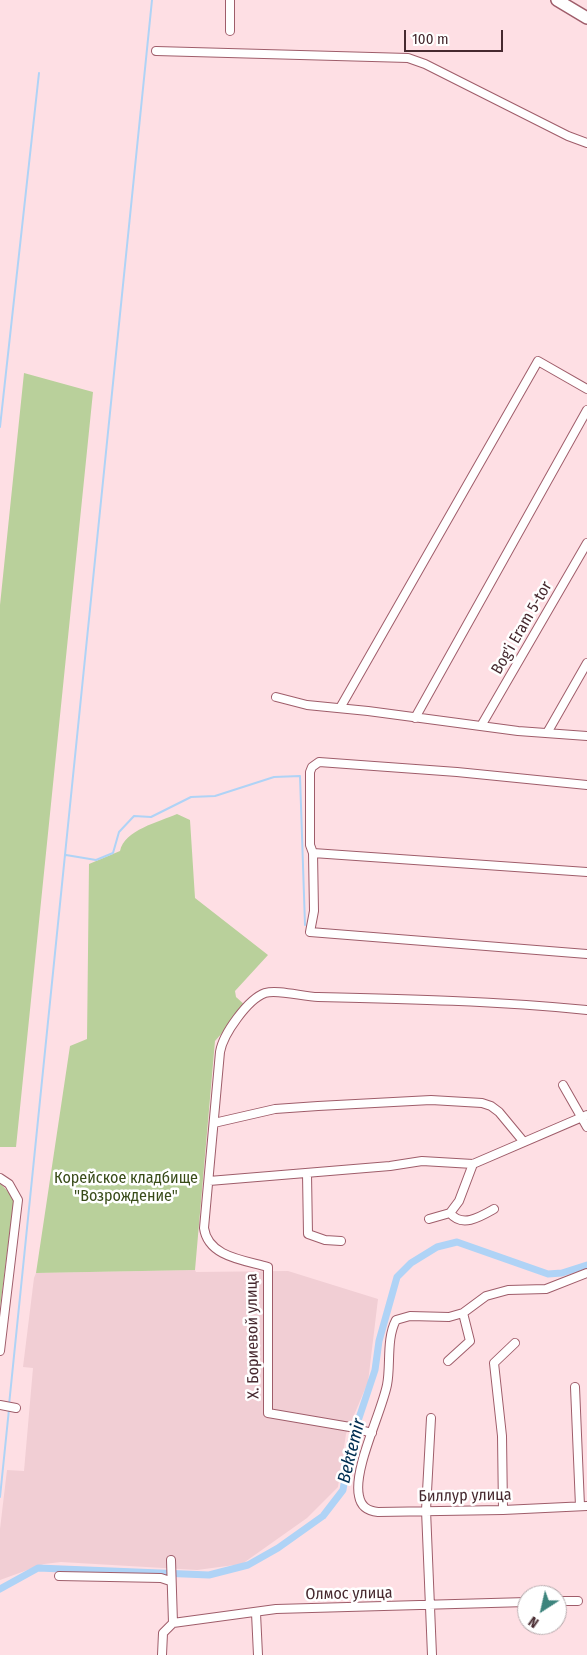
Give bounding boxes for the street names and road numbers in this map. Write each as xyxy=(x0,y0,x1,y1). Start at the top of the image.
street label: Bog'i Eram 5-tor xyxy=(488,578,556,678)
street label: Х. Бориевой улица xyxy=(242,1273,264,1399)
street label: Биллур улица xyxy=(418,1486,512,1506)
street label: Олмос улица xyxy=(305,1584,393,1604)

